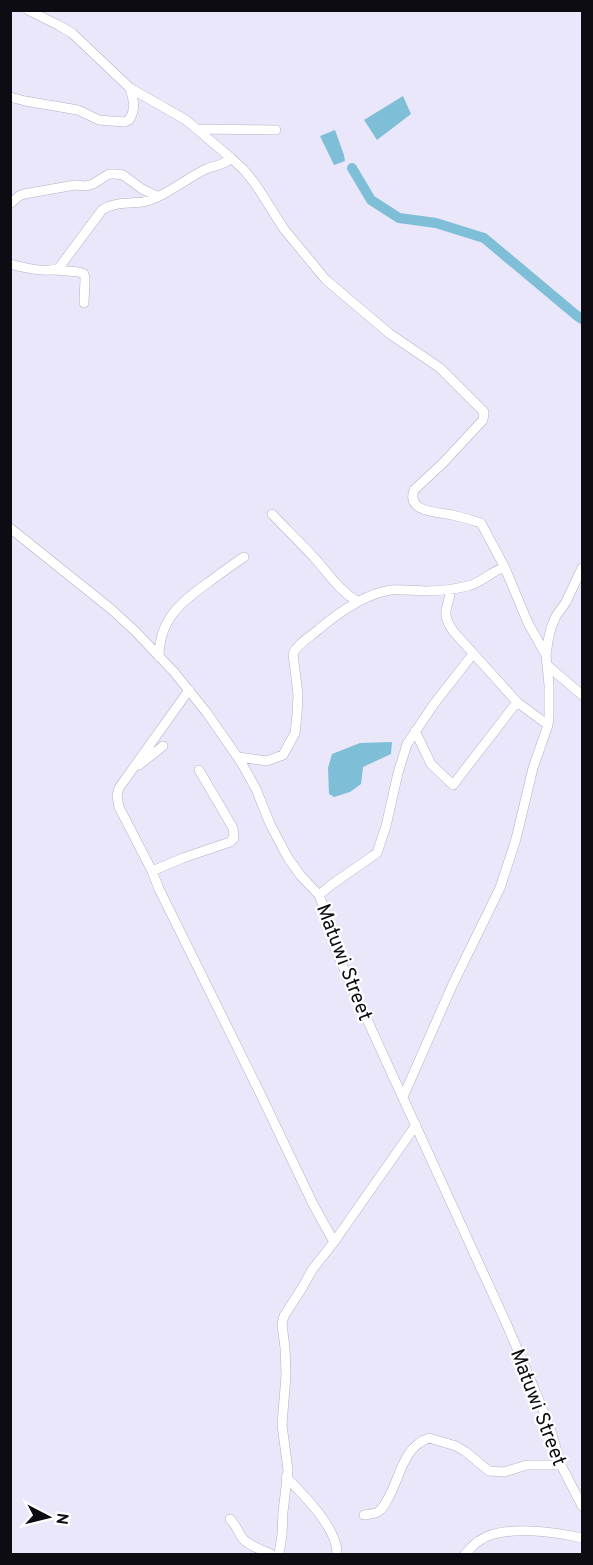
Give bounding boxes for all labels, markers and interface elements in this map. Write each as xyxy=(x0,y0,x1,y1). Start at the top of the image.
street label: Matuwi Street xyxy=(309,901,377,1025)
street label: Matuwi Street xyxy=(503,1346,571,1470)
north arrow xyxy=(18,1487,78,1547)
text: N xyxy=(50,1512,72,1526)

